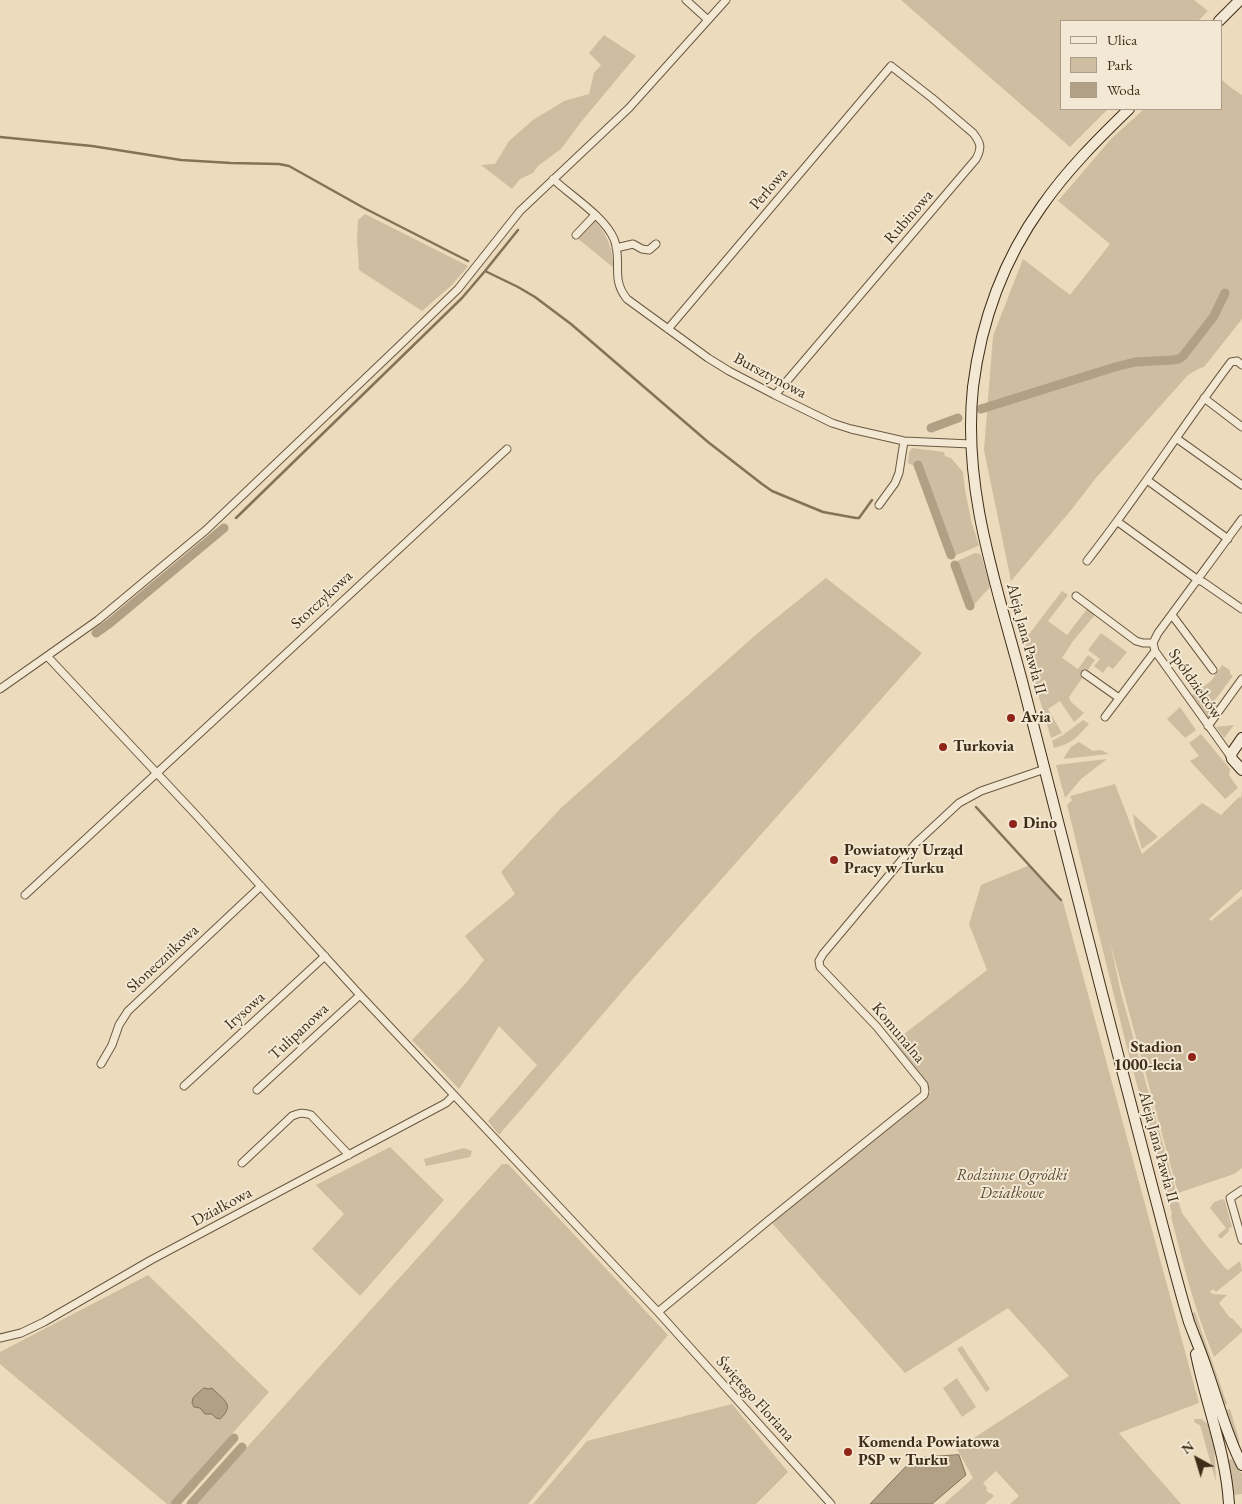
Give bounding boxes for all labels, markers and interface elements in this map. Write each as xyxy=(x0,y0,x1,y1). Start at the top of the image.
legend xyxy=(1060,20,1222,110)
text: Ulica xyxy=(1107,30,1137,49)
text: Park xyxy=(1107,55,1133,74)
text: Woda xyxy=(1107,80,1140,99)
street label: Perłowa xyxy=(746,164,792,214)
street label: Rubinowa xyxy=(880,186,938,248)
street label: Bursztynowa xyxy=(730,349,810,403)
street label: Storczykowa xyxy=(287,567,357,633)
street label: Aleja Jana Pawła II xyxy=(1002,581,1050,697)
street label: Spółdzielców xyxy=(1164,645,1226,723)
place label: Avia xyxy=(1021,708,1051,728)
marker: Avia xyxy=(1005,712,1017,724)
place label: Turkovia xyxy=(953,737,1014,757)
marker: Turkovia xyxy=(937,741,949,753)
place label: Dino xyxy=(1023,814,1057,834)
marker: Dino xyxy=(1007,818,1019,830)
place label: Powiatowy Urząd Pracy w Turku xyxy=(844,841,963,879)
marker: Powiatowy Urząd Pracy w Turku xyxy=(828,854,840,866)
street label: Słonecznikowa xyxy=(123,921,203,997)
street label: Irysowa xyxy=(221,988,269,1034)
street label: Komunalna xyxy=(867,999,929,1067)
street label: Tulipanowa xyxy=(265,1000,333,1064)
place label: Stadion 1000-lecia xyxy=(1114,1038,1182,1076)
marker: Stadion 1000-lecia xyxy=(1186,1051,1198,1063)
street label: Aleja Jana Pawła II xyxy=(1134,1089,1182,1205)
park label: Rodzinne Ogródki Działkowe xyxy=(956,1166,1068,1204)
street label: Działkowa xyxy=(189,1183,255,1231)
street label: Świętego Floriana xyxy=(712,1352,798,1446)
place label: Komenda Powiatowa PSP w Turku xyxy=(858,1433,1000,1471)
north arrow xyxy=(1172,1434,1222,1484)
text: N xyxy=(1177,1437,1198,1458)
marker: Komenda Powiatowa PSP w Turku xyxy=(842,1446,854,1458)

